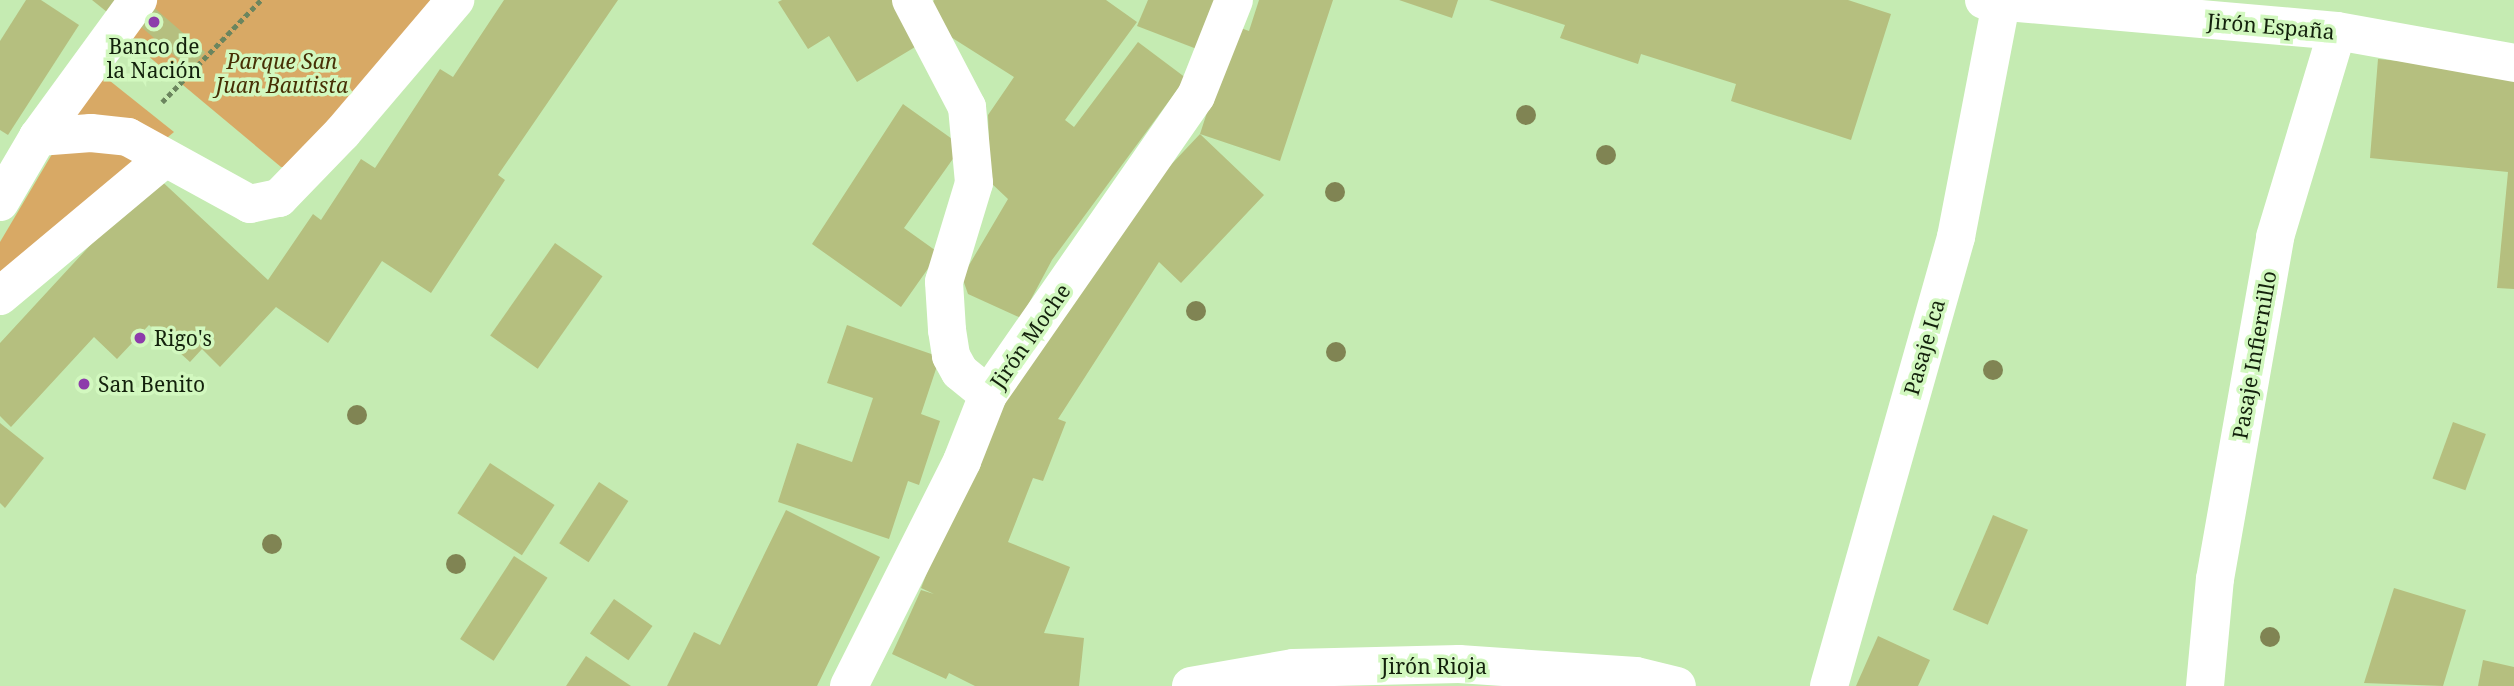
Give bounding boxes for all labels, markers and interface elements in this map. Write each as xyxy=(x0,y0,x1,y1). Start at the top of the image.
street label: Jirón España xyxy=(2206,8,2336,44)
marker: Banco de la Nación xyxy=(146,14,162,30)
place label: Banco de la Nación xyxy=(107,33,201,83)
park label: Parque San Juan Bautista xyxy=(216,48,348,98)
street label: Pasaje Infiernillo xyxy=(2227,269,2281,441)
street label: Jirón Moche xyxy=(985,279,1075,393)
street label: Pasaje Ica xyxy=(1898,296,1950,398)
place label: Rigo's xyxy=(154,325,212,351)
marker: Rigo's xyxy=(132,330,148,346)
place label: San Benito xyxy=(98,371,205,397)
marker: San Benito xyxy=(76,376,92,392)
street label: Jirón Rioja xyxy=(1381,653,1487,679)

